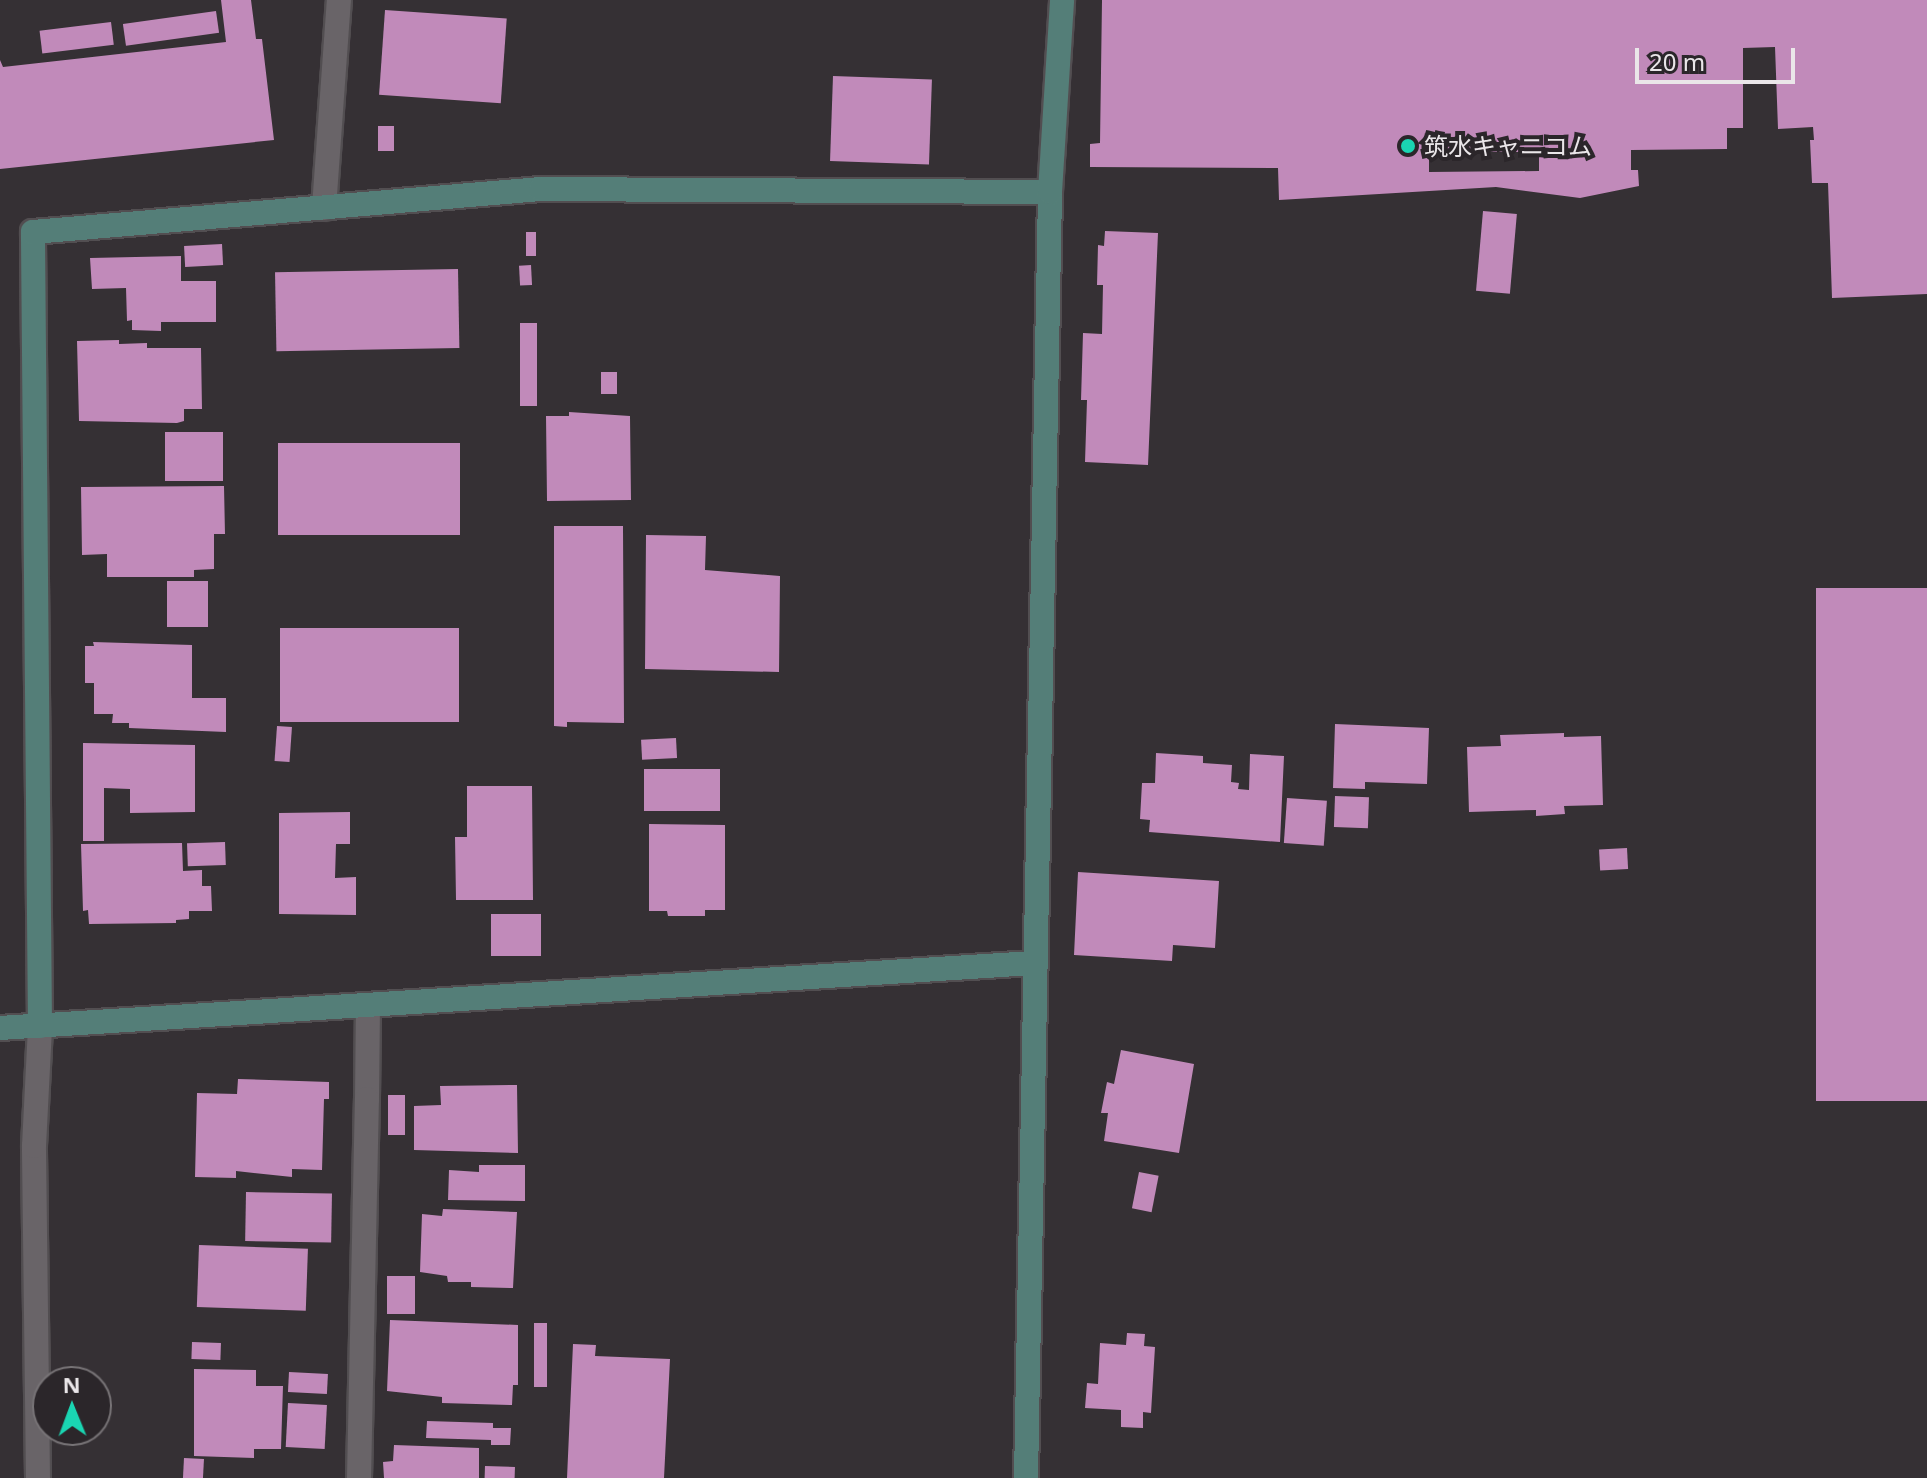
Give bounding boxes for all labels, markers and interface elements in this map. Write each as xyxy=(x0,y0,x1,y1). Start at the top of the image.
scale bar xyxy=(1639,32,1799,82)
text: 20 m xyxy=(1649,45,1705,78)
place label: 筑水キャニコム xyxy=(1424,132,1592,160)
marker: 筑水キャニコム xyxy=(1399,137,1417,155)
north arrow xyxy=(32,1366,112,1446)
text: N xyxy=(62,1369,81,1399)

